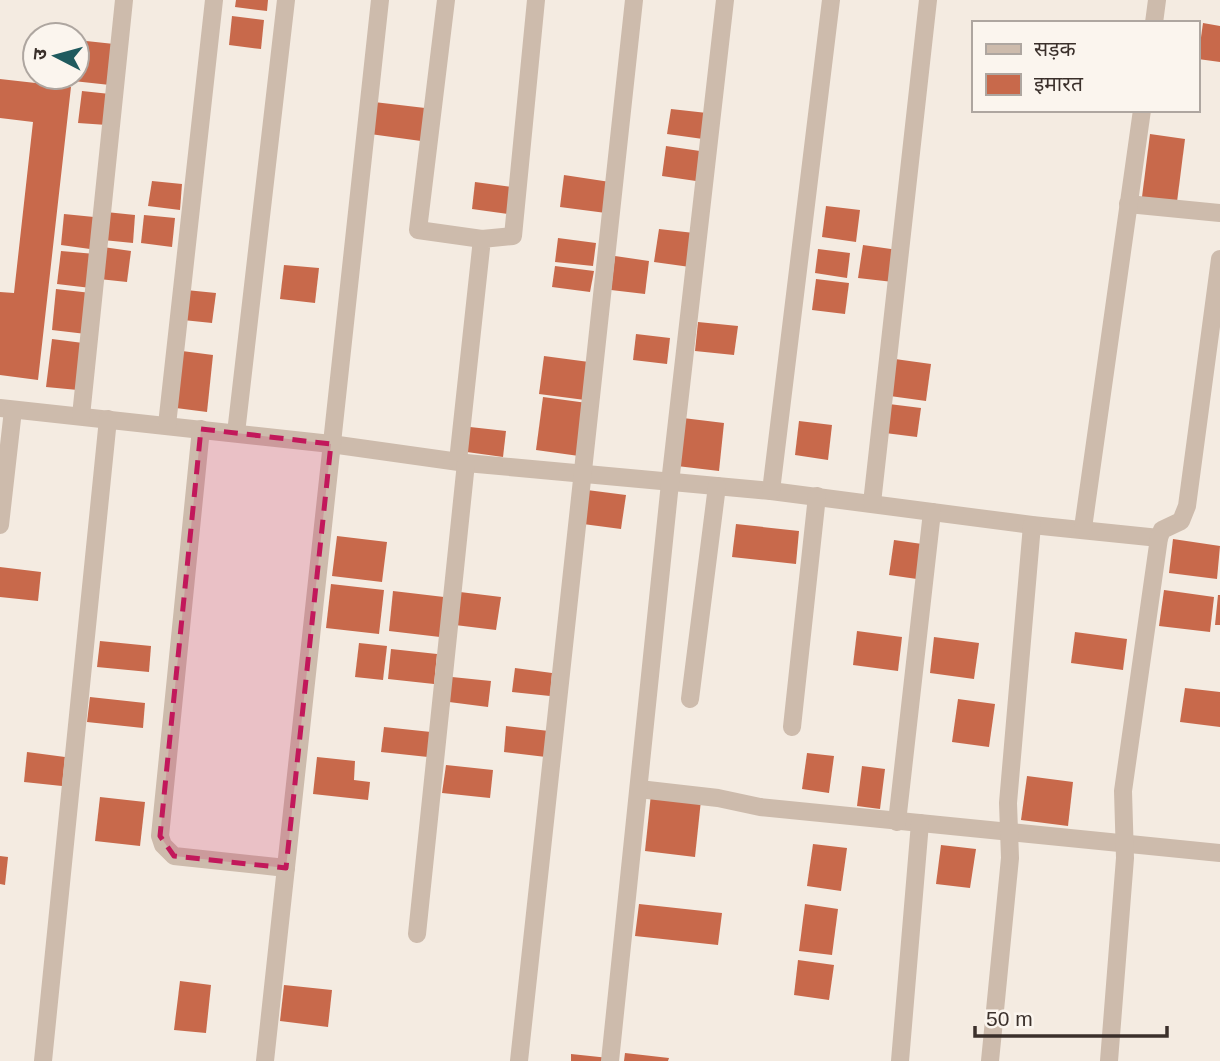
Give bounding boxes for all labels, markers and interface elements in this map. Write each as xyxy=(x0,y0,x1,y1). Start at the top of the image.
north arrow xyxy=(21,21,91,91)
legend xyxy=(972,21,1199,112)
text: सड़क xyxy=(1034,37,1076,60)
text: उ xyxy=(29,47,51,61)
text: इमारत xyxy=(1034,72,1084,95)
scale bar xyxy=(975,995,1168,1038)
text: 50 m xyxy=(986,1007,1033,1030)

